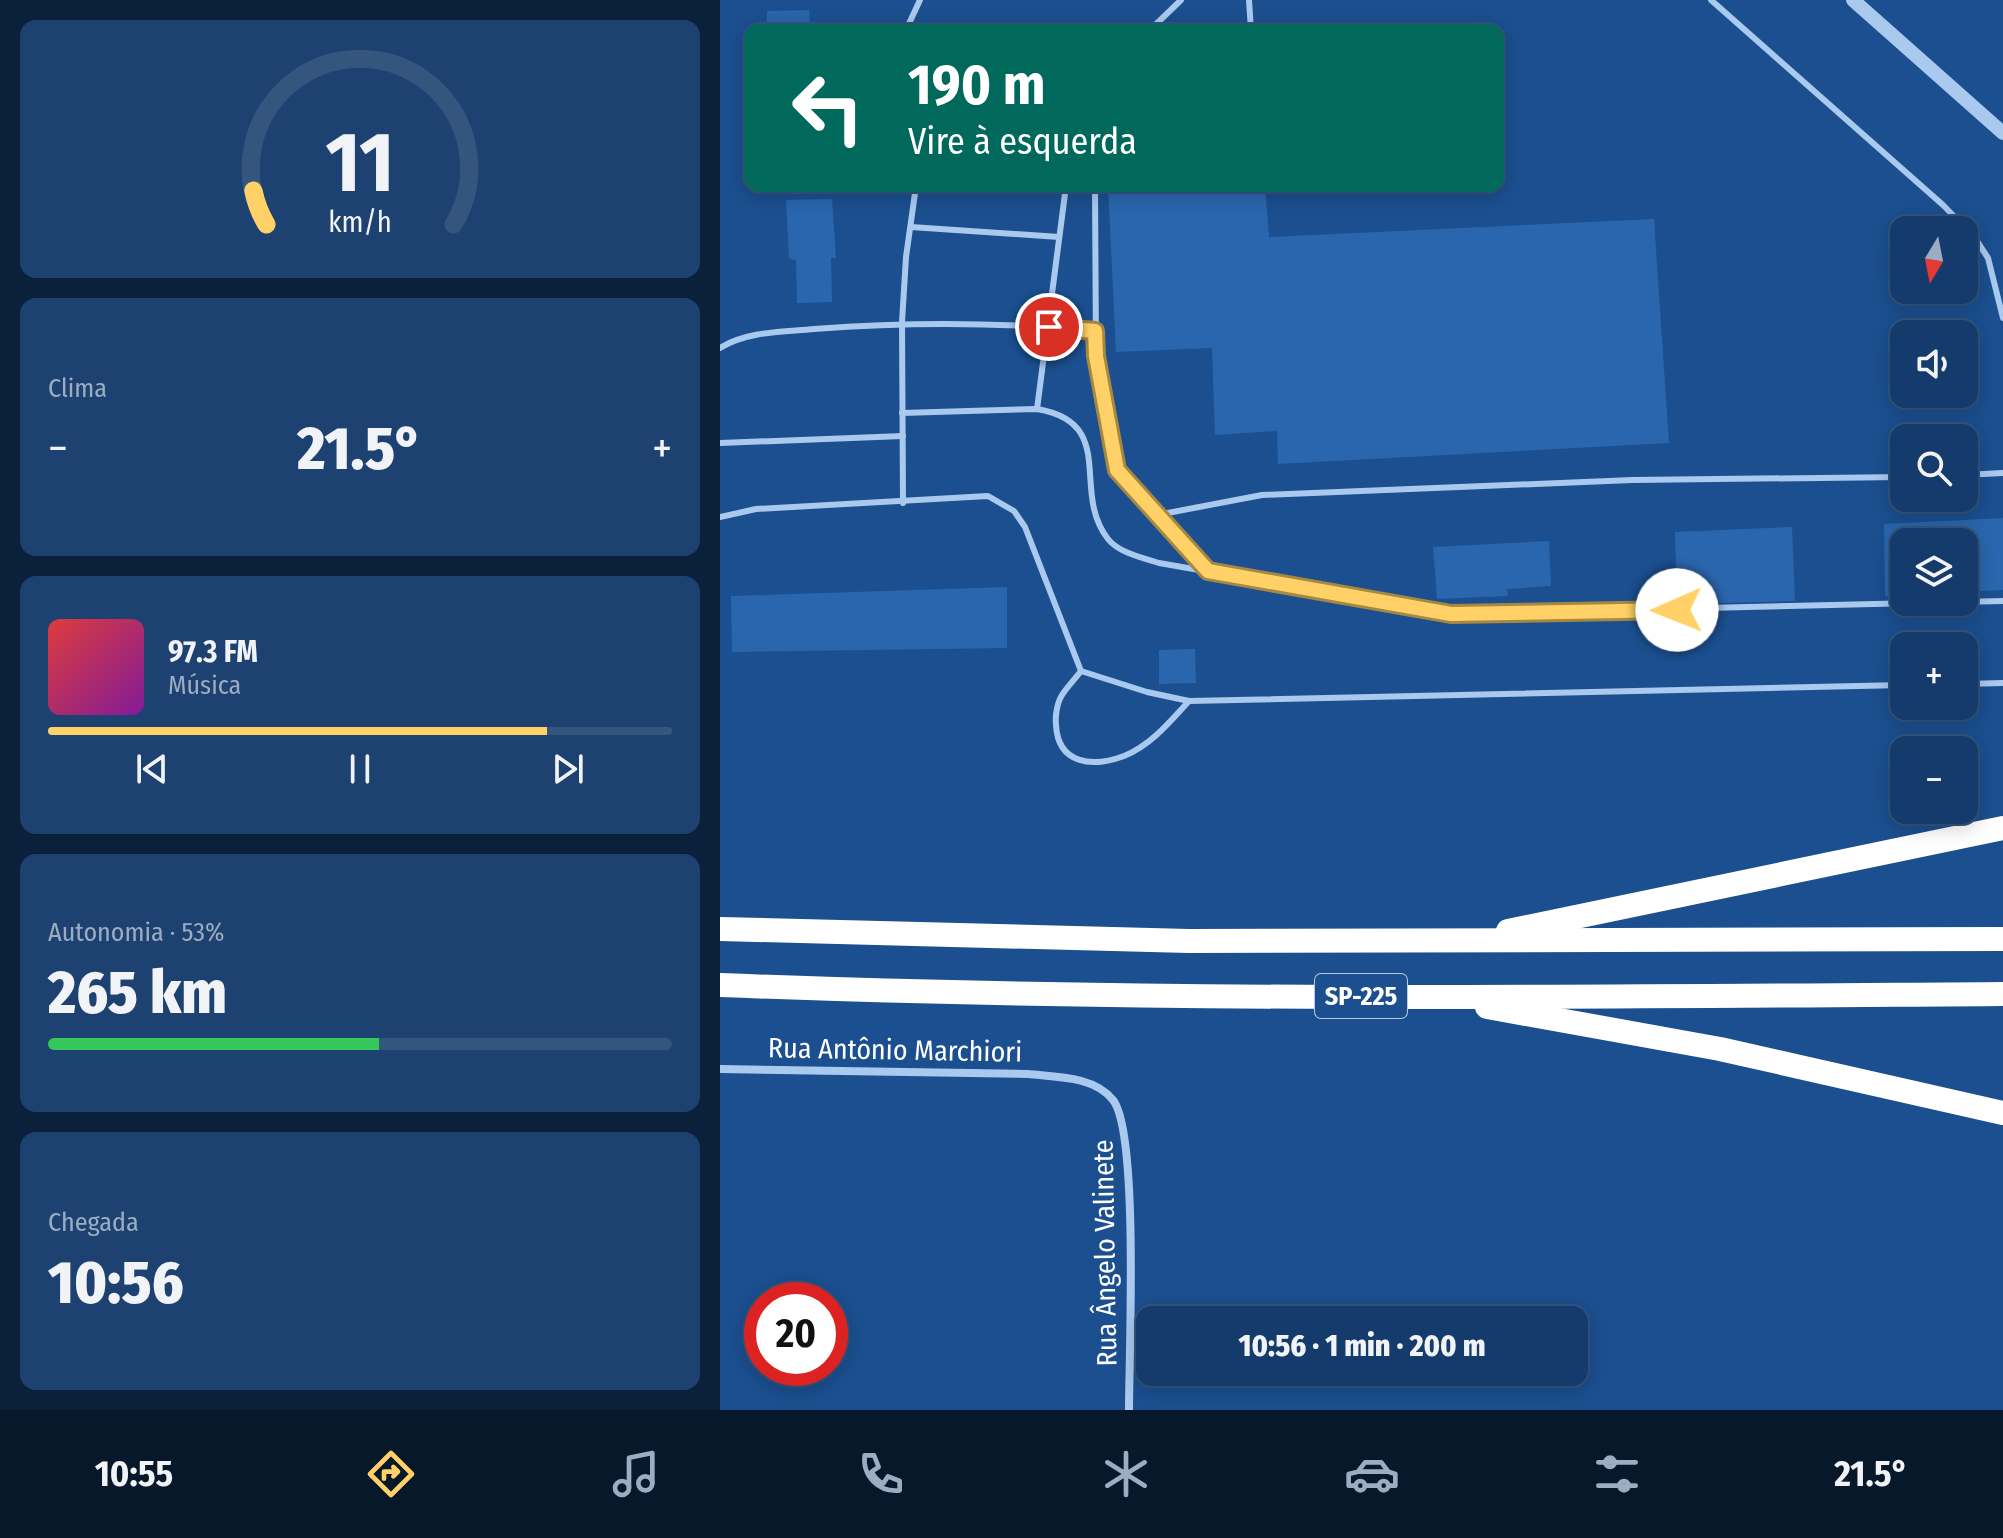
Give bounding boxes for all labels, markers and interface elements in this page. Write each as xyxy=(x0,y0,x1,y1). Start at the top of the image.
text: 190 m xyxy=(908,52,1046,119)
icon: left xyxy=(776,56,880,160)
text: 11 xyxy=(326,113,394,213)
text: Vire à esquerda xyxy=(908,120,1137,164)
text: km/h xyxy=(328,205,392,240)
north arrow xyxy=(1890,216,1978,304)
map controls xyxy=(1890,216,1978,824)
pin xyxy=(1015,293,1083,361)
icon: arrive xyxy=(1027,305,1071,349)
button: sound xyxy=(1890,320,1978,408)
text: Clima xyxy=(48,373,107,404)
text: 21.5° xyxy=(297,413,423,485)
text: − xyxy=(48,422,68,475)
text: + xyxy=(652,422,672,475)
button: search xyxy=(1890,424,1978,512)
button: layers xyxy=(1890,528,1978,616)
position arrow xyxy=(1635,568,1719,652)
button: + xyxy=(1890,632,1978,720)
text: 97.3 FM xyxy=(168,634,258,670)
text: Música xyxy=(168,670,241,701)
button: − xyxy=(1890,736,1978,824)
icon: previous xyxy=(130,747,174,791)
icon: pause xyxy=(338,747,382,791)
icon: next xyxy=(546,747,590,791)
text: Autonomia · 53% xyxy=(48,917,224,948)
text: 265 km xyxy=(48,957,227,1029)
road number: SP-225 xyxy=(1315,974,1407,1018)
street label: Rua Antônio Marchiori xyxy=(768,1031,1022,1069)
street label: Rua Ângelo Valinete xyxy=(1087,1139,1123,1367)
text: Chegada xyxy=(48,1207,139,1238)
text: 10:56 xyxy=(48,1247,184,1319)
speed limit sign: 20 xyxy=(744,1282,848,1386)
text: 10:56 · 1 min · 200 m xyxy=(1238,1328,1486,1364)
icon: directions xyxy=(363,1446,419,1502)
icon: music xyxy=(608,1446,664,1502)
icon: phone xyxy=(853,1446,909,1502)
icon: climate xyxy=(1098,1446,1154,1502)
icon: car xyxy=(1344,1446,1400,1502)
icon: filters xyxy=(1589,1446,1645,1502)
text: 10:55 xyxy=(95,1452,173,1496)
text: 21.5° xyxy=(1834,1452,1908,1496)

